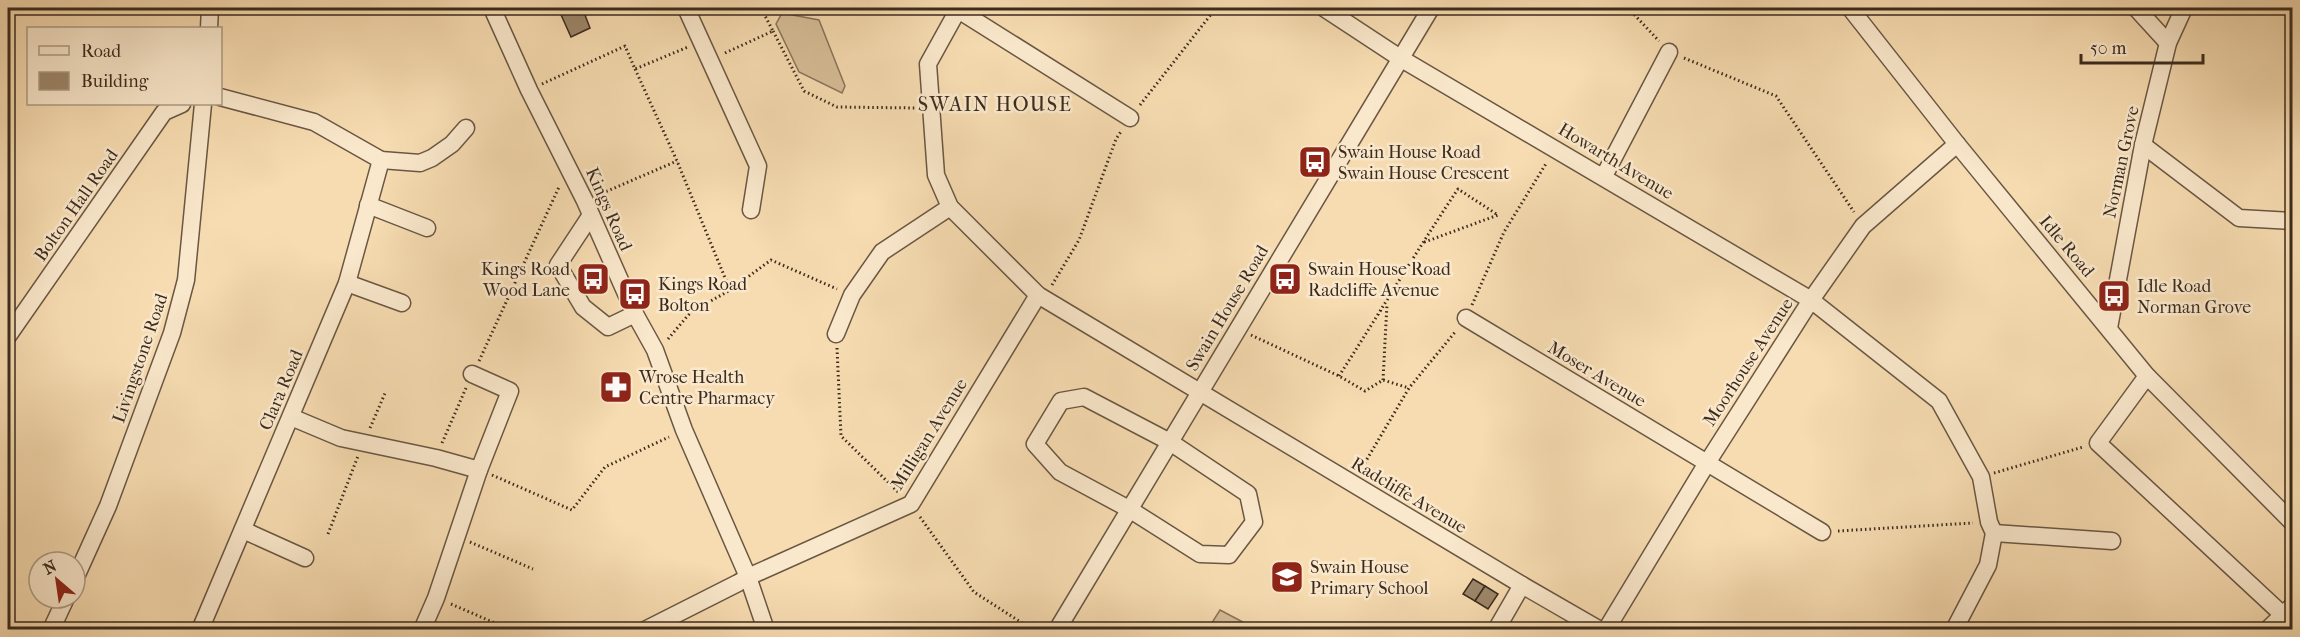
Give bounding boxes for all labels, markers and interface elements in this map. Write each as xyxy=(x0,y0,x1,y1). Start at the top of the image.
legend xyxy=(27,27,222,105)
scale bar xyxy=(2081,27,2202,65)
text: 50 m xyxy=(2090,38,2127,59)
text: Road xyxy=(81,41,121,62)
text: Building xyxy=(81,71,149,92)
district label: SWAIN HOUSE xyxy=(918,93,1072,116)
street label: Norman Grove xyxy=(2099,104,2144,220)
street label: Howarth Avenue xyxy=(1554,119,1677,204)
place label: Swain House Road Swain House Crescent xyxy=(1338,142,1510,184)
bus stop icon: Swain House Road Swain House Crescent xyxy=(1297,144,1333,180)
street label: Bolton Hall Road xyxy=(30,145,123,265)
street label: Kings Road xyxy=(581,164,636,254)
street label: Idle Road xyxy=(2035,211,2099,282)
street label: Swain House Road xyxy=(1182,242,1273,375)
place label: Kings Road Wood Lane xyxy=(481,259,570,301)
place label: Swain House Road Radcliffe Avenue xyxy=(1308,259,1451,301)
bus stop icon: Kings Road Wood Lane xyxy=(575,261,611,297)
bus stop icon: Swain House Road Radcliffe Avenue xyxy=(1267,261,1303,297)
place label: Kings Road Bolton xyxy=(658,274,747,316)
bus stop icon: Kings Road Bolton xyxy=(617,276,653,312)
place label: Idle Road Norman Grove xyxy=(2137,276,2251,318)
bus stop icon: Idle Road Norman Grove xyxy=(2096,278,2132,314)
street label: Livingstone Road xyxy=(108,290,173,426)
street label: Moorhouse Avenue xyxy=(1699,294,1798,430)
street label: Moser Avenue xyxy=(1544,337,1650,412)
street label: Clara Road xyxy=(255,347,308,434)
place label: Wrose Health Centre Pharmacy xyxy=(638,367,776,409)
pharmacy icon: Wrose Health Centre Pharmacy xyxy=(598,369,634,405)
street label: Milligan Avenue xyxy=(887,375,972,494)
street label: Radcliffe Avenue xyxy=(1347,453,1470,538)
north arrow xyxy=(27,550,87,610)
text: N xyxy=(40,556,61,579)
place label: Swain House Primary School xyxy=(1310,557,1429,599)
school or university icon: Swain House Primary School xyxy=(1269,559,1305,595)

